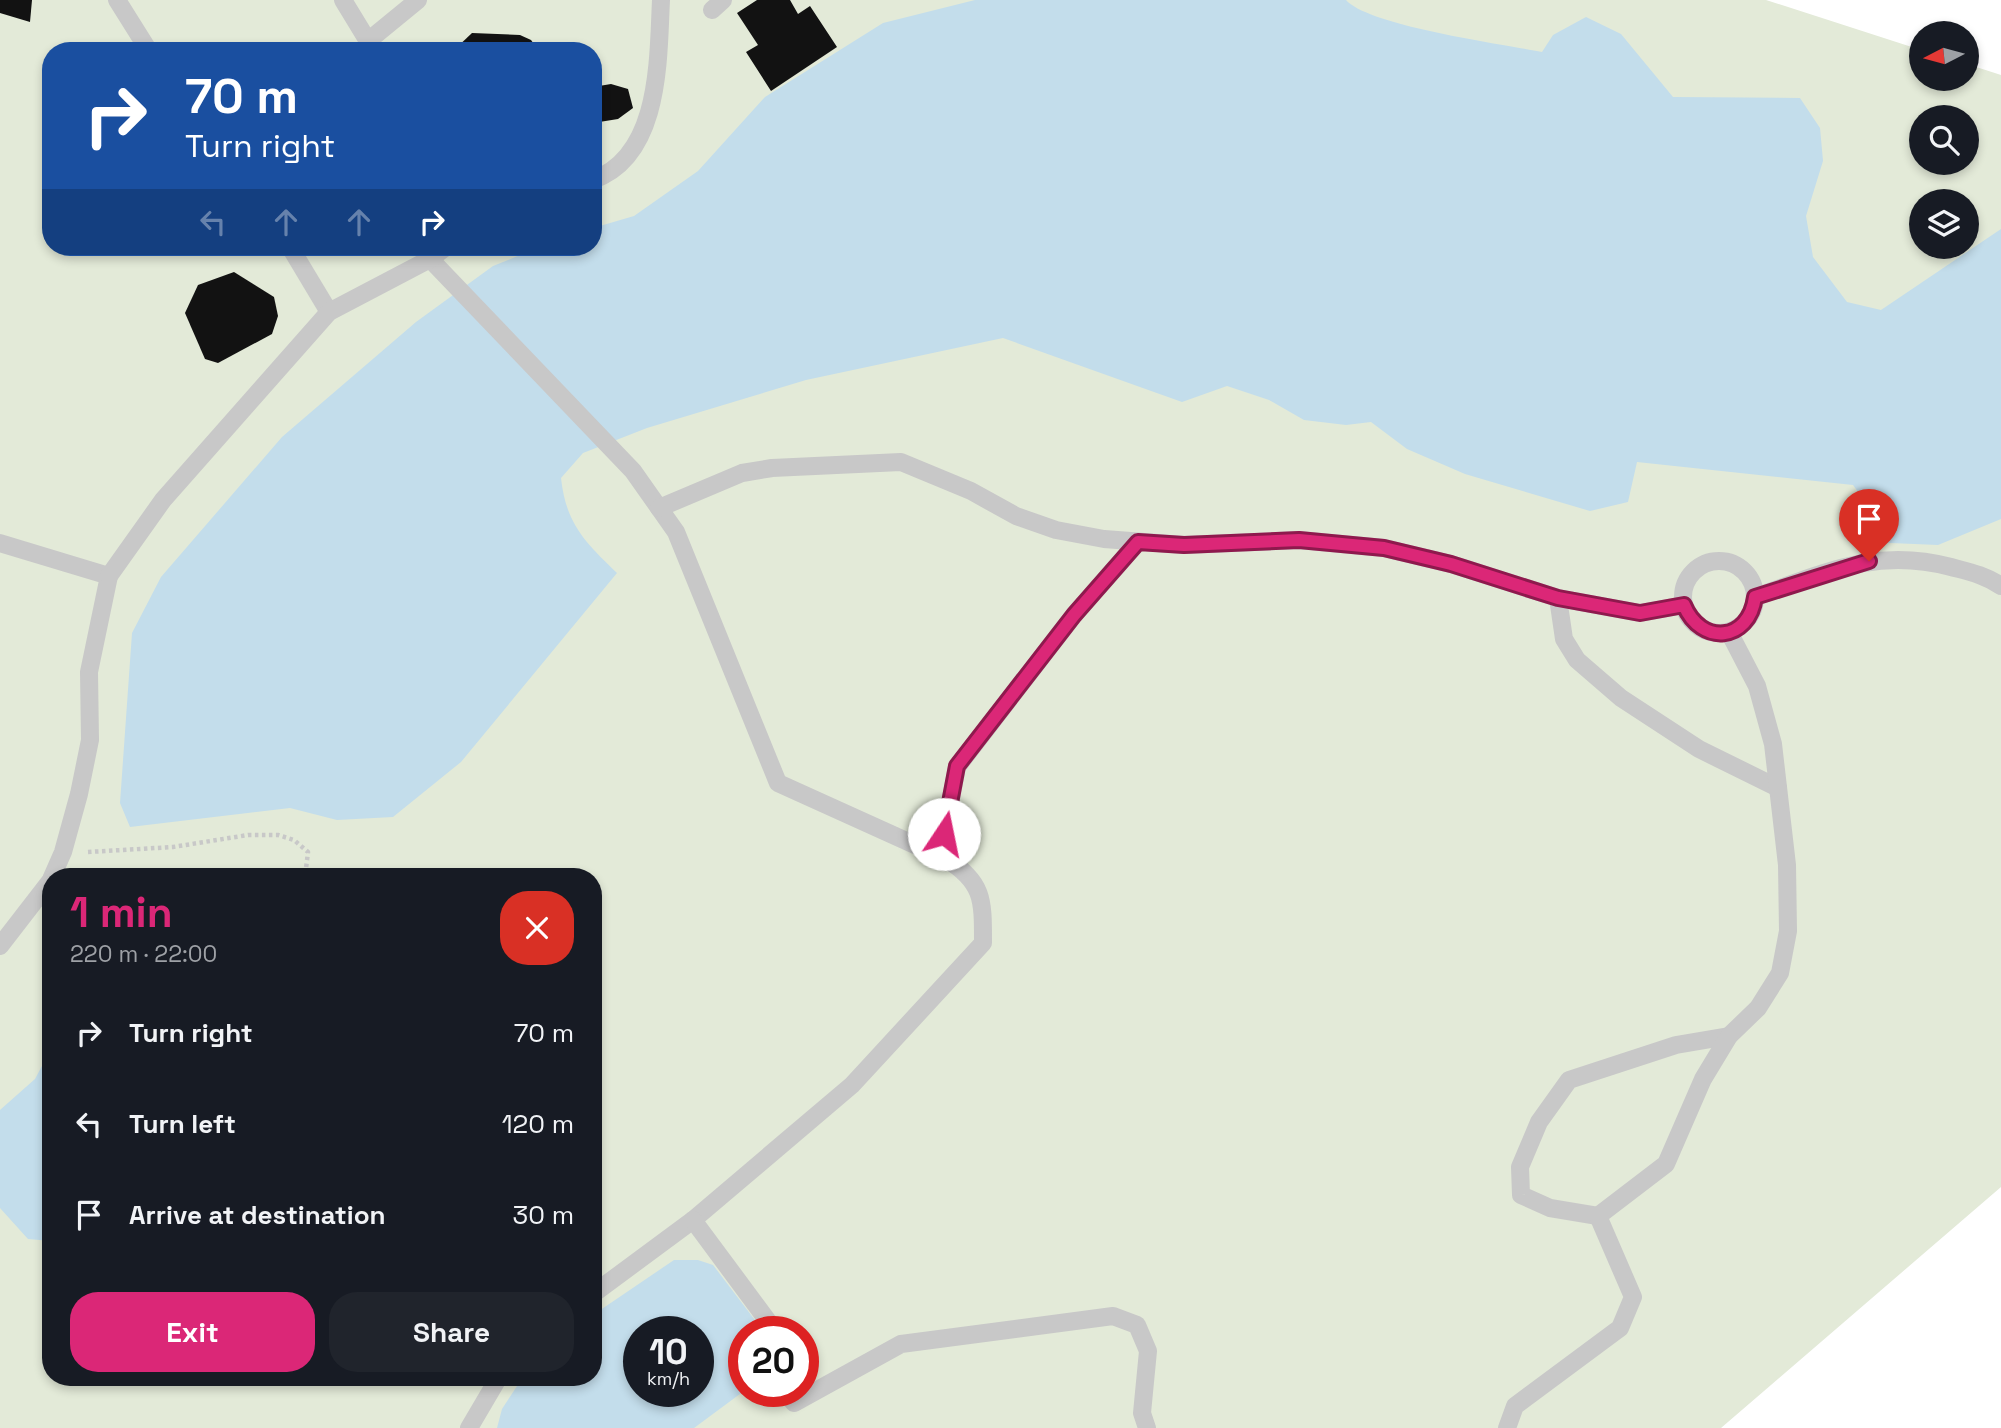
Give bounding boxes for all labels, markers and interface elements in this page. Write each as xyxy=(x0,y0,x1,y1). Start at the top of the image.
north arrow xyxy=(1909,21,1979,91)
map controls xyxy=(1909,21,1979,259)
text: 70 m xyxy=(185,65,298,127)
icon: right xyxy=(70,70,161,161)
button: search xyxy=(1909,105,1979,175)
text: Turn right xyxy=(185,126,335,166)
button: layers xyxy=(1909,189,1979,259)
icon: left xyxy=(194,203,232,241)
icon: ahead xyxy=(267,203,305,241)
icon: ahead xyxy=(340,203,378,241)
icon: right xyxy=(413,203,451,241)
pin xyxy=(1839,489,1899,561)
icon: arrive xyxy=(1850,500,1888,538)
position arrow xyxy=(907,797,981,871)
text: 1 min xyxy=(70,886,173,939)
button: close xyxy=(500,891,574,965)
text: 220 m · 22:00 xyxy=(70,939,217,969)
icon: right xyxy=(70,1014,108,1052)
text: Turn right xyxy=(129,1016,253,1050)
text: 70 m xyxy=(514,1016,574,1050)
icon: left xyxy=(70,1105,108,1143)
text: Turn left xyxy=(129,1107,236,1141)
text: 120 m xyxy=(502,1107,574,1141)
icon: arrive xyxy=(70,1196,108,1234)
text: Arrive at destination xyxy=(129,1198,386,1232)
text: 30 m xyxy=(513,1198,574,1232)
button: Exit xyxy=(70,1292,315,1372)
button: Share xyxy=(329,1292,574,1372)
speed limit sign: 20 xyxy=(728,1316,819,1407)
text: 10 xyxy=(649,1330,688,1374)
text: km/h xyxy=(647,1367,690,1390)

